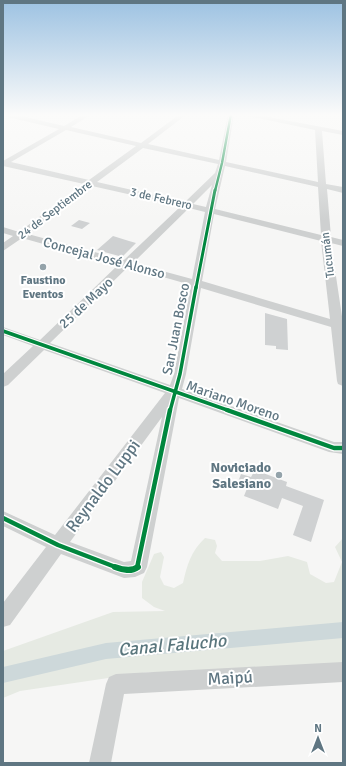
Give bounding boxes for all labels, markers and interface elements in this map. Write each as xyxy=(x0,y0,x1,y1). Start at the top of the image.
street label: 24 de Septiembre xyxy=(15,177,95,243)
street label: 3 de Febrero xyxy=(129,185,193,213)
street label: Tucumán xyxy=(318,231,338,279)
street label: Concejal José Alonso xyxy=(41,234,167,282)
marker: Faustino Eventos xyxy=(38,262,48,272)
place label: Faustino Eventos xyxy=(21,273,65,302)
street label: 25 de Mayo xyxy=(55,274,117,332)
street label: San Juan Bosco xyxy=(159,282,193,376)
street label: Mariano Moreno xyxy=(184,377,282,425)
street label: Reynaldo Luppi xyxy=(61,435,145,537)
place label: Noviciado Salesiano xyxy=(211,459,271,492)
marker: Noviciado Salesiano xyxy=(274,470,284,480)
water label: Canal Falucho xyxy=(117,629,229,661)
street label: Maipú xyxy=(207,666,253,690)
north arrow xyxy=(298,718,338,758)
text: N xyxy=(314,722,322,735)

